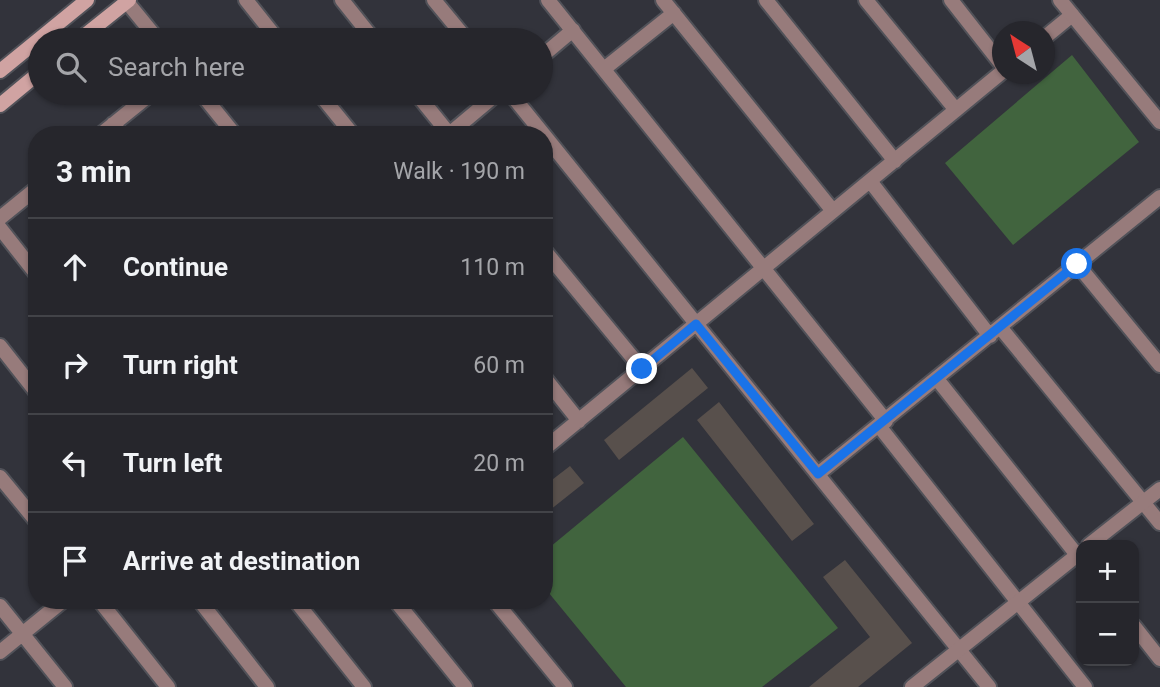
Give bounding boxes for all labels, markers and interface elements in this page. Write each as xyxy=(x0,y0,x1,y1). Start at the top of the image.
north arrow xyxy=(992,21,1055,84)
search box xyxy=(28,28,553,105)
icon: search xyxy=(52,48,90,86)
text: Search here xyxy=(108,52,245,82)
text: 3 min xyxy=(56,154,131,189)
text: Walk · 190 m xyxy=(393,158,525,185)
icon: ahead xyxy=(56,248,94,286)
route start xyxy=(1061,248,1092,279)
text: Continue xyxy=(123,252,228,282)
text: 110 m xyxy=(460,254,525,281)
icon: right xyxy=(56,346,94,384)
text: Turn right xyxy=(123,350,238,380)
text: 60 m xyxy=(473,352,525,379)
route end xyxy=(626,353,657,384)
icon: left xyxy=(56,444,94,482)
text: Turn left xyxy=(123,448,222,478)
text: 20 m xyxy=(473,450,525,477)
map controls xyxy=(1076,540,1139,666)
button: + xyxy=(1076,540,1139,603)
icon: arrive xyxy=(56,542,94,580)
text: Arrive at destination xyxy=(123,546,360,576)
button: − xyxy=(1076,603,1139,666)

